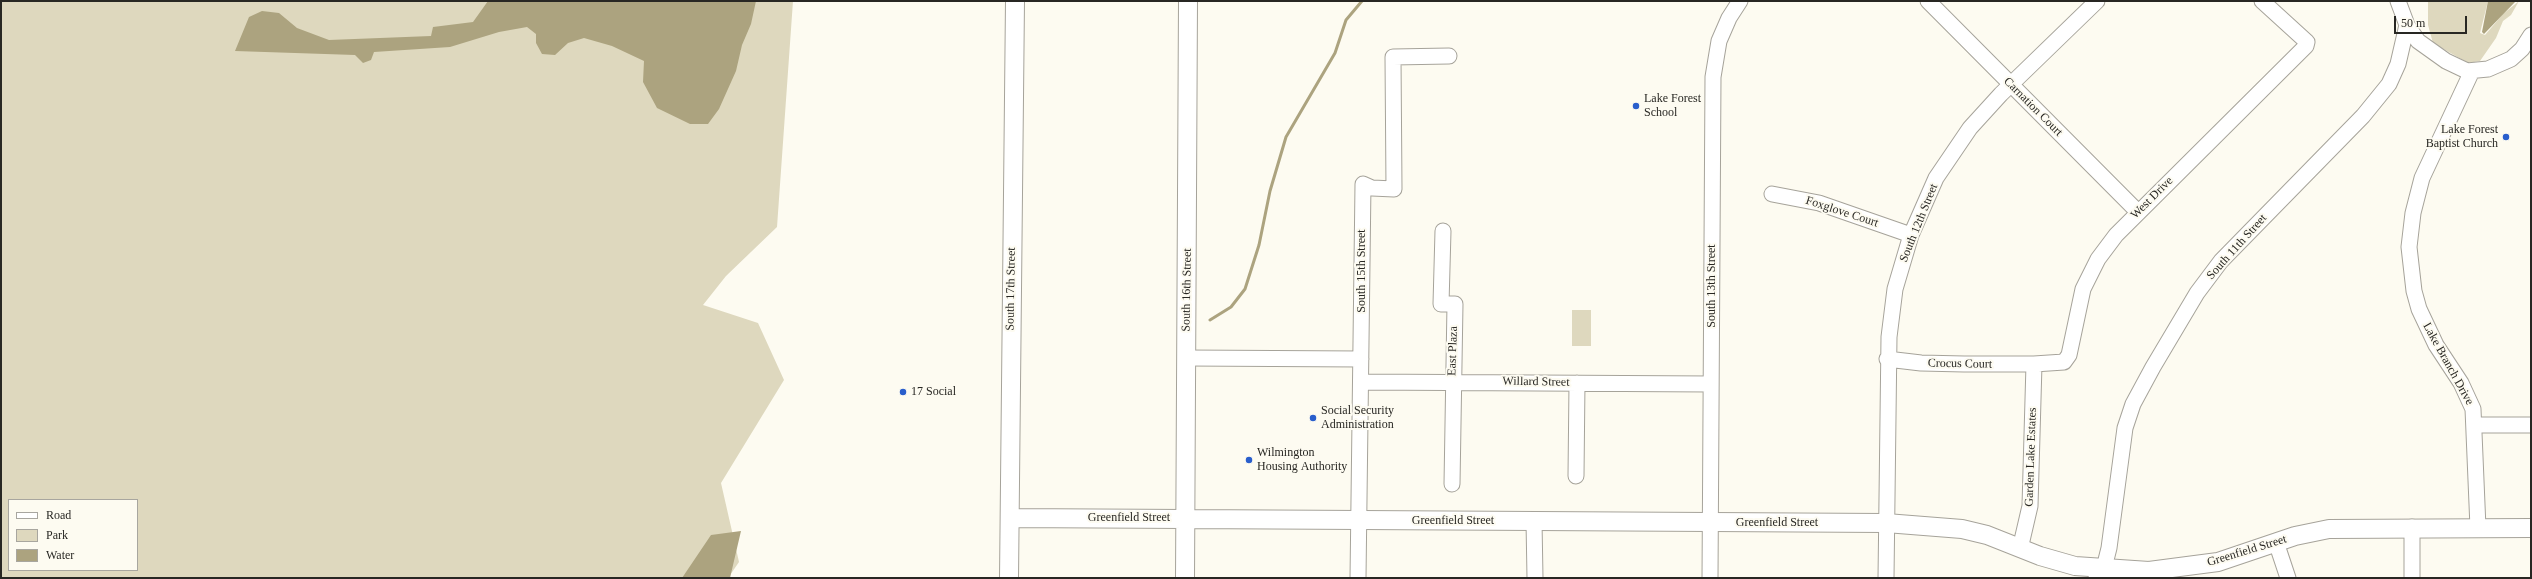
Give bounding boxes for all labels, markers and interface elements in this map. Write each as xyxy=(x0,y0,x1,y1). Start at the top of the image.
scale bar xyxy=(2396,8,2469,34)
text: 50 m xyxy=(2401,16,2425,30)
street label: Carnation Court xyxy=(2000,74,2066,140)
place label: Lake Forest School xyxy=(1644,92,1701,120)
marker: Lake Forest School xyxy=(1631,101,1641,111)
place label: Lake Forest Baptist Church xyxy=(2426,123,2498,151)
marker: Lake Forest Baptist Church xyxy=(2501,132,2511,142)
street label: West Drive xyxy=(2128,174,2176,222)
street label: South 12th Street xyxy=(1897,182,1941,264)
street label: Foxglove Court xyxy=(1804,193,1880,231)
street label: South 11th Street xyxy=(2204,211,2270,283)
street label: South 15th Street xyxy=(1355,229,1369,313)
street label: South 13th Street xyxy=(1705,244,1719,328)
street label: South 17th Street xyxy=(1003,247,1019,331)
street label: South 16th Street xyxy=(1179,248,1195,332)
street label: Lake Branch Drive xyxy=(2419,320,2477,408)
street label: East Plaza xyxy=(1445,326,1461,376)
street label: Crocus Court xyxy=(1928,356,1992,372)
street label: Willard Street xyxy=(1502,374,1570,390)
place label: 17 Social xyxy=(911,385,956,399)
marker: 17 Social xyxy=(898,387,908,397)
place label: Social Security Administration xyxy=(1321,404,1394,432)
street label: Garden Lake Estates xyxy=(2022,407,2040,507)
marker: Social Security Administration xyxy=(1308,413,1318,423)
place label: Wilmington Housing Authority xyxy=(1257,446,1347,474)
marker: Wilmington Housing Authority xyxy=(1244,455,1254,465)
legend xyxy=(8,499,138,571)
text: Road xyxy=(46,508,71,522)
street label: Greenfield Street xyxy=(1088,511,1170,525)
street label: Greenfield Street xyxy=(1412,514,1494,528)
street label: Greenfield Street xyxy=(1736,516,1818,530)
text: Park xyxy=(46,528,68,542)
street label: Greenfield Street xyxy=(2206,532,2288,570)
text: Water xyxy=(46,548,74,562)

